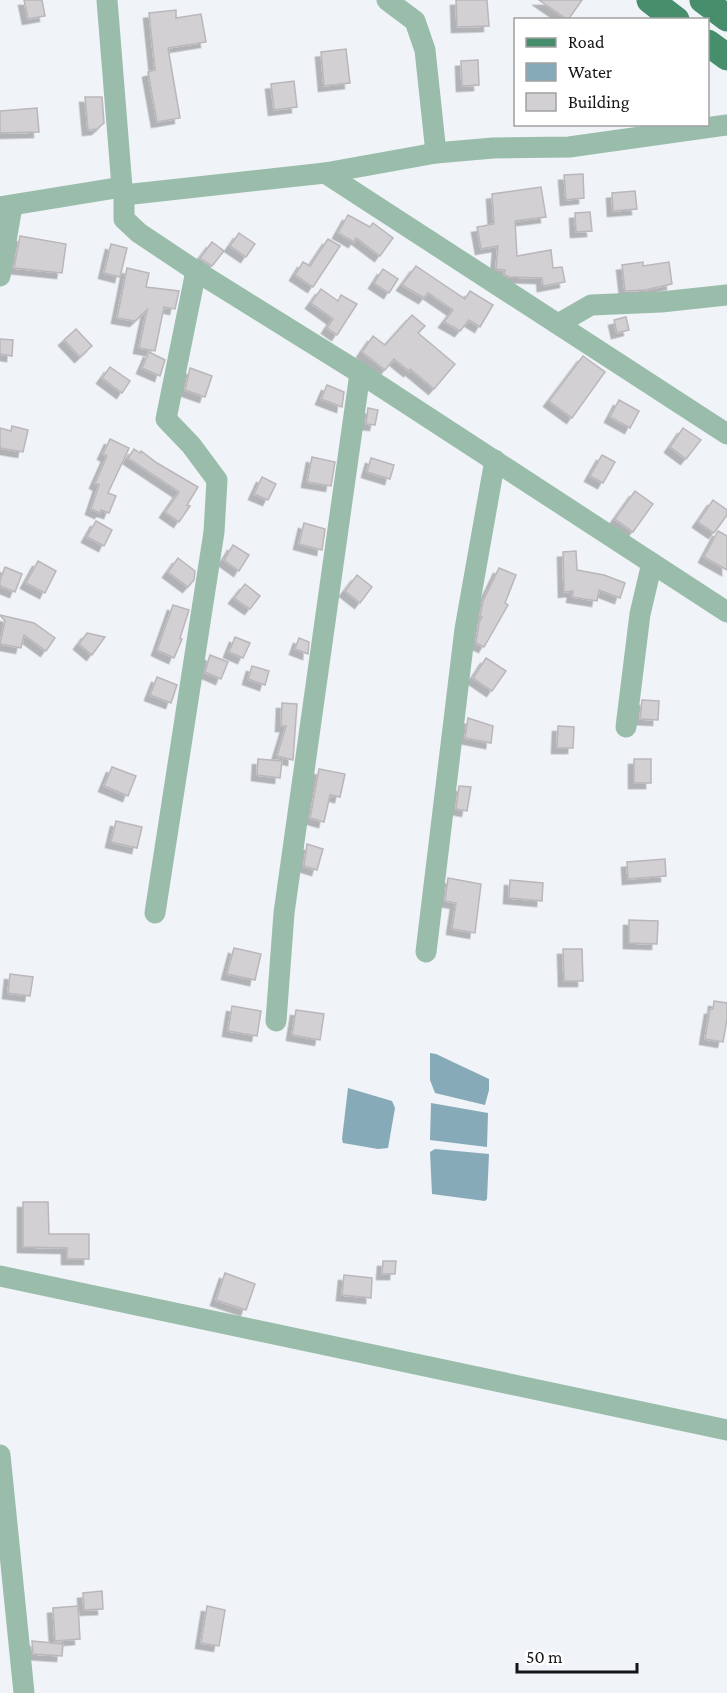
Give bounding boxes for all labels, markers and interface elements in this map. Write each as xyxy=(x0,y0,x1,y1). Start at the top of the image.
legend xyxy=(514,18,709,126)
text: Road xyxy=(568,32,605,52)
text: Water xyxy=(568,62,613,82)
text: Building xyxy=(568,92,630,112)
scale bar xyxy=(517,1636,637,1674)
text: 50 m xyxy=(526,1647,563,1667)

